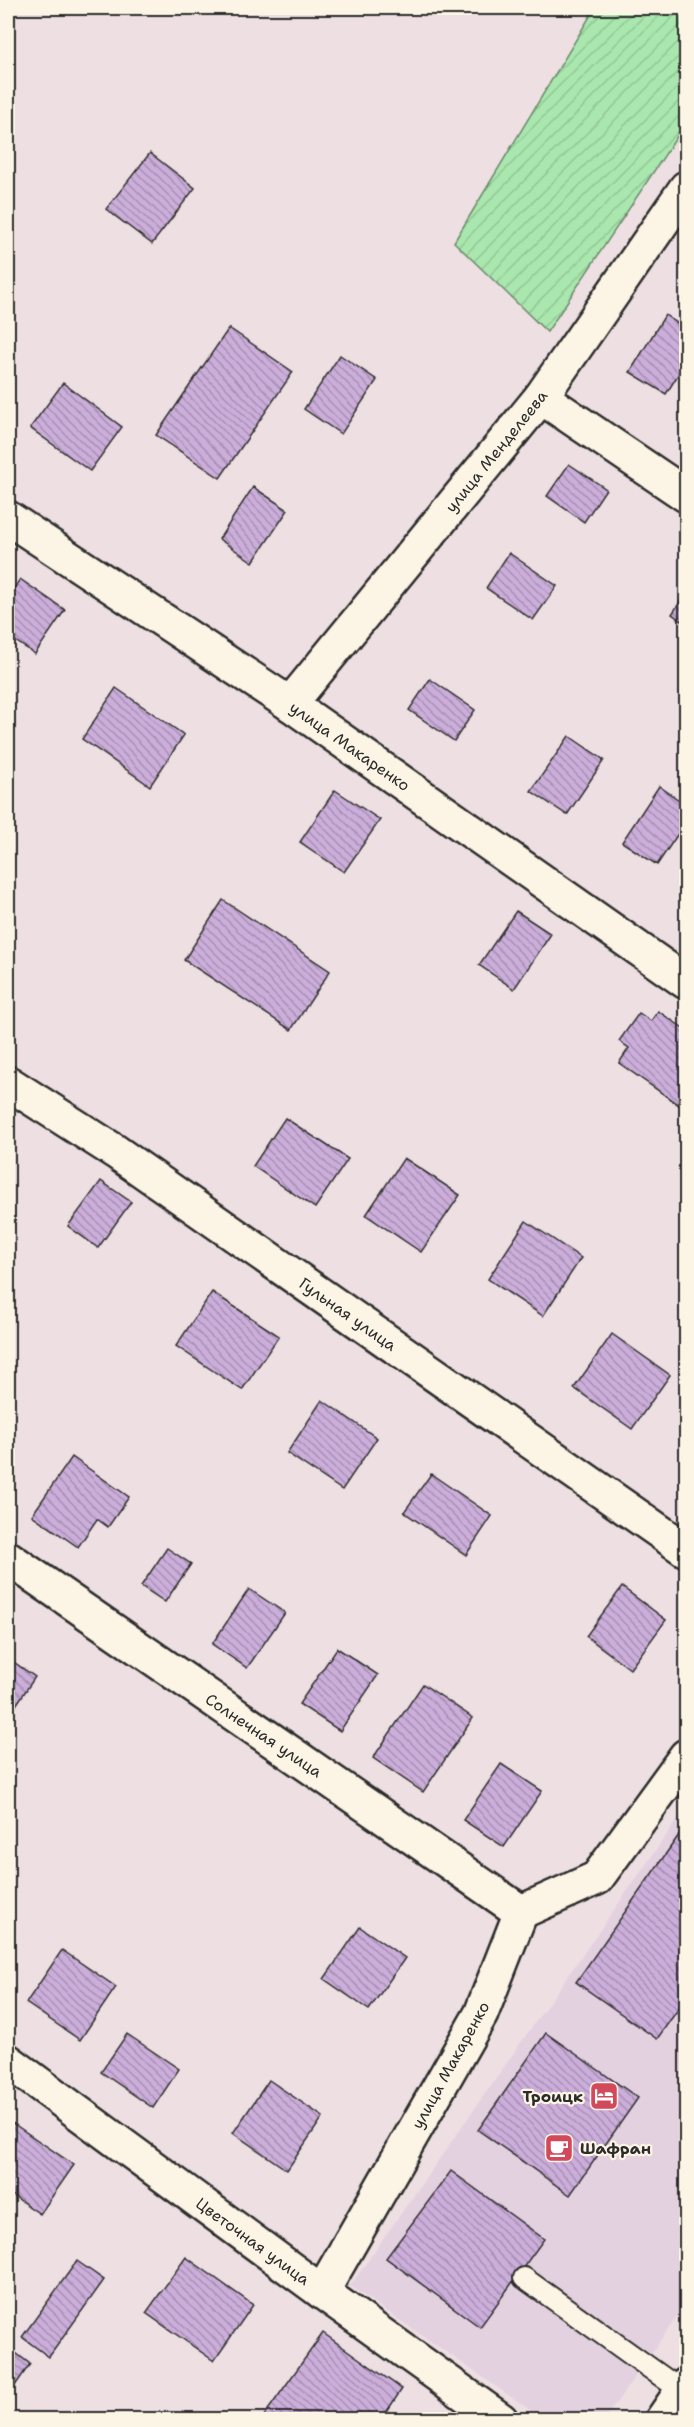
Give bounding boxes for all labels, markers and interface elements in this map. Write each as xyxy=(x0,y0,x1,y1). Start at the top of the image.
street label: улица Менделеева xyxy=(441,386,552,517)
street label: улица Макаренко xyxy=(285,697,414,796)
street label: Гульная улица xyxy=(295,1273,401,1356)
street label: Солнечная улица xyxy=(201,1689,326,1782)
street label: улица Макаренко xyxy=(407,1998,494,2133)
hotel icon: Троицк xyxy=(588,2080,620,2112)
place label: Троицк xyxy=(522,2086,583,2107)
cafe icon: Шафран xyxy=(543,2132,575,2164)
place label: Шафран xyxy=(580,2138,651,2159)
street label: Цветочная улица xyxy=(191,2193,314,2290)

